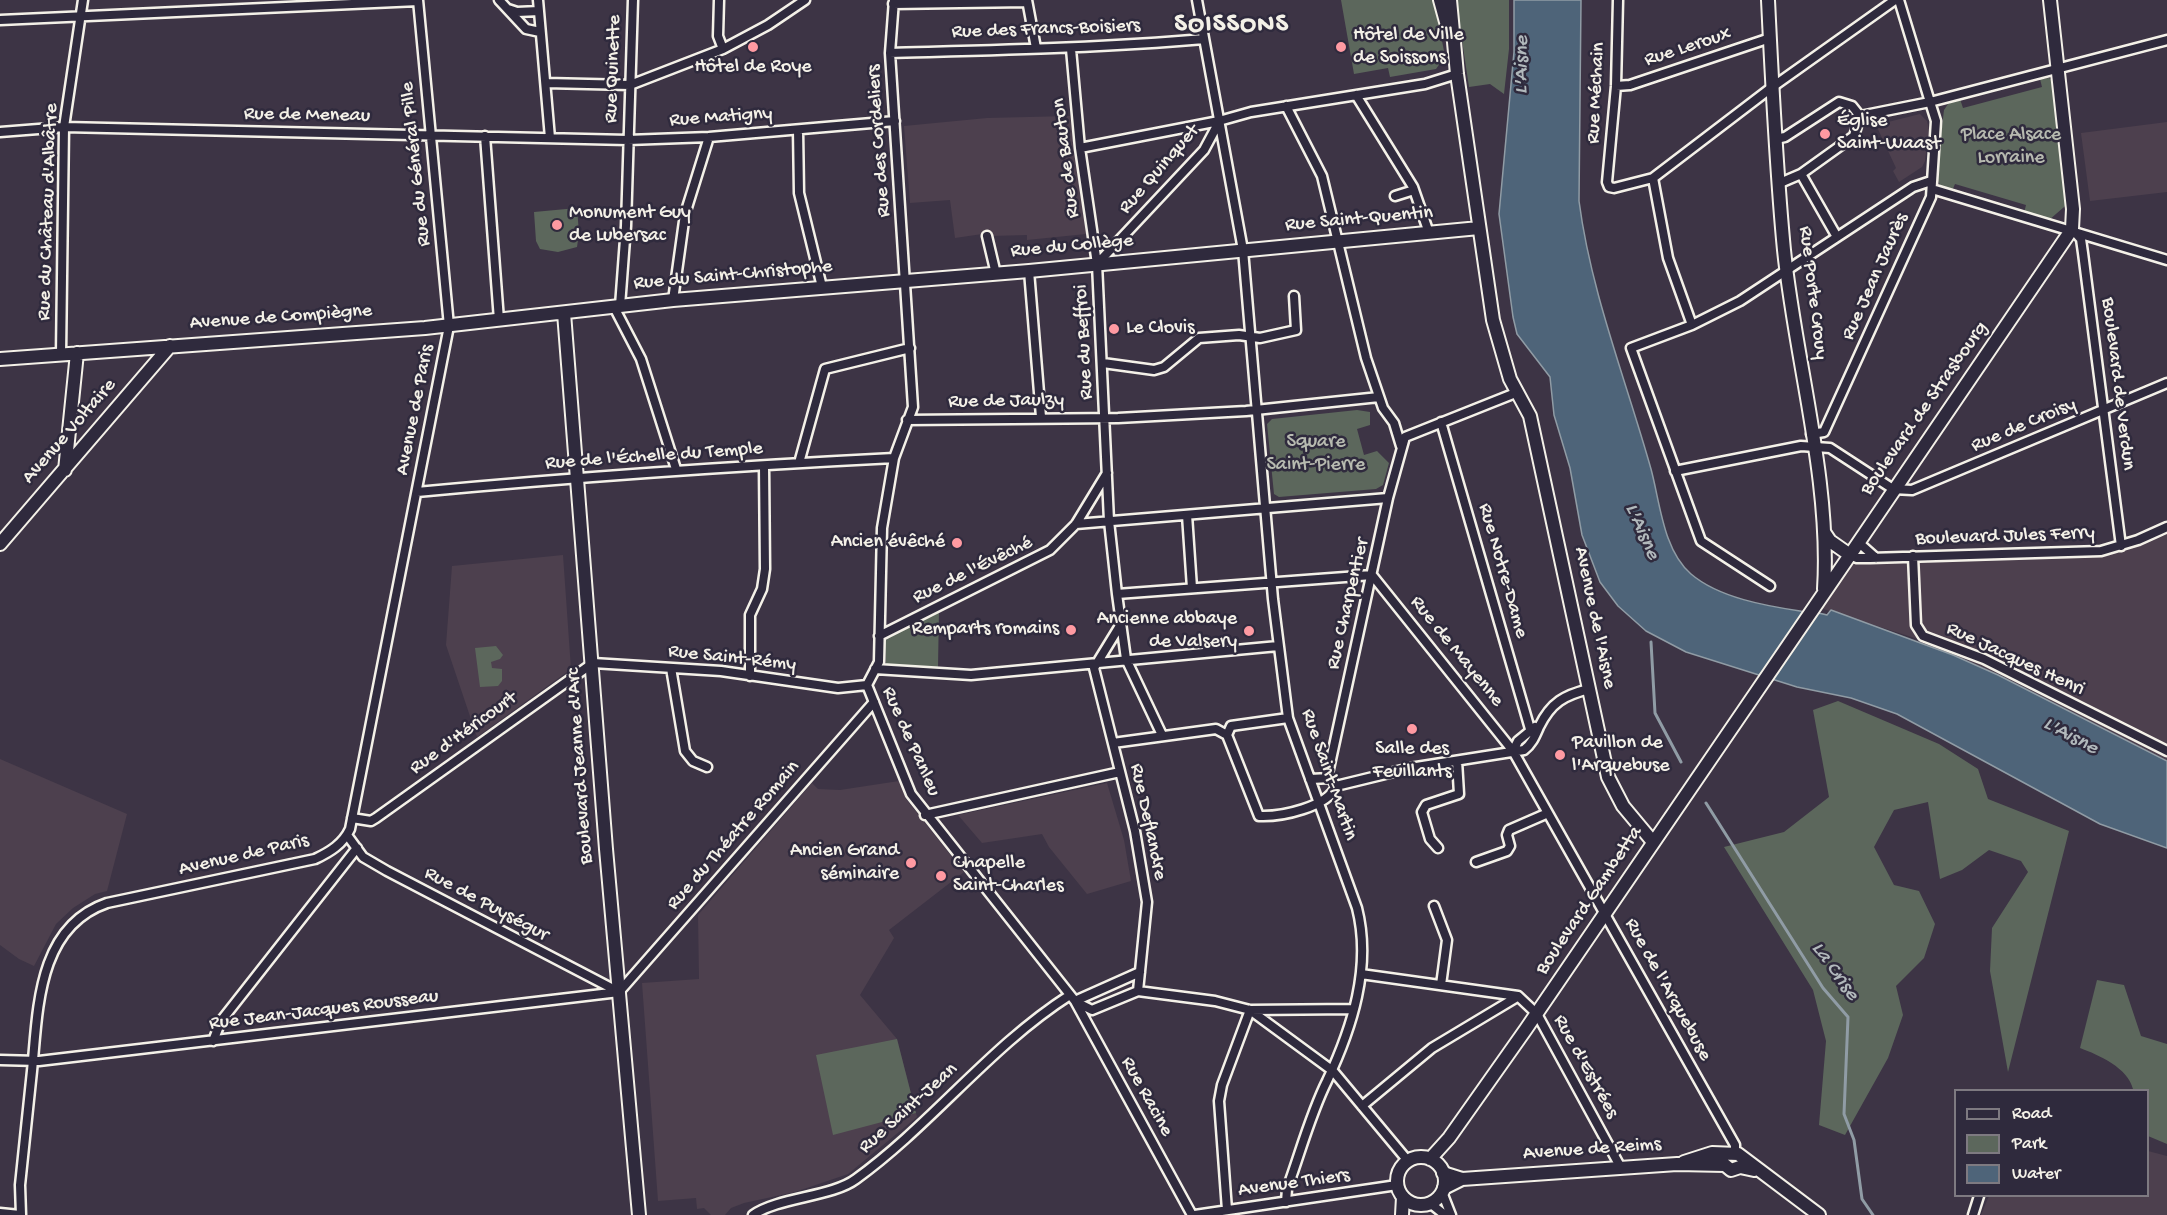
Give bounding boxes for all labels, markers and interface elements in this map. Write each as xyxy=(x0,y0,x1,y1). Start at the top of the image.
district label: SOISSONS xyxy=(1175,10,1289,42)
street label: Rue Quinette xyxy=(600,14,628,124)
street label: Rue des Francs-Boisiers xyxy=(951,15,1141,45)
street label: Rue Leroux xyxy=(1642,23,1734,73)
place label: Hôtel de Ville de Soissons xyxy=(1353,24,1464,71)
water label: L'Aisne xyxy=(1510,36,1536,94)
marker: Hôtel de Roye xyxy=(746,40,760,54)
marker: Hôtel de Ville de Soissons xyxy=(1334,40,1348,54)
street label: Rue Méchain xyxy=(1582,42,1612,144)
place label: Hôtel de Roye xyxy=(694,56,812,80)
street label: Rue des Cordeliers xyxy=(863,64,897,218)
street label: Rue du Général Pille xyxy=(396,81,438,247)
street label: Rue de Bauton xyxy=(1048,97,1086,219)
street label: Rue Matigny xyxy=(669,102,773,134)
street label: Rue du Château d'Albâtre xyxy=(33,103,65,321)
street label: Rue de Meneau xyxy=(244,103,370,129)
place label: Église Saint-Waast xyxy=(1837,110,1940,157)
street label: Rue Quinquet xyxy=(1114,120,1206,220)
park label: Place Alsace Lorraine xyxy=(1961,124,2061,171)
marker: Église Saint-Waast xyxy=(1818,127,1832,141)
place label: Monument Guy de Lubersac xyxy=(569,202,691,249)
street label: Rue Saint-Quentin xyxy=(1284,202,1434,238)
street label: Rue Jean Jaurès xyxy=(1837,210,1915,344)
marker: Monument Guy de Lubersac xyxy=(550,218,564,232)
street label: Rue Porte Crouy xyxy=(1792,225,1832,361)
street label: Rue du Collège xyxy=(1010,230,1134,264)
street label: Rue du Saint-Christophe xyxy=(633,255,833,297)
street label: Rue du Beffroi xyxy=(1070,284,1100,400)
street label: Boulevard de Verdun xyxy=(2094,296,2140,472)
street label: Avenue de Compiègne xyxy=(189,300,373,336)
place label: Le Clovis xyxy=(1126,317,1195,341)
street label: Boulevard de Strasbourg xyxy=(1856,317,1994,501)
marker: Le Clovis xyxy=(1107,322,1121,336)
street label: Avenue de Paris xyxy=(392,343,440,477)
street label: Avenue Voltaire xyxy=(18,374,122,490)
street label: Rue de Jaulzy xyxy=(948,389,1064,415)
street label: Rue de Croisy xyxy=(1968,393,2080,459)
park label: Square Saint-Pierre xyxy=(1267,431,1365,478)
street label: Rue de l'Échelle du Temple xyxy=(544,437,764,477)
water label: L'Aisne xyxy=(1618,500,1664,564)
street label: Rue Notre-Dame xyxy=(1471,501,1533,641)
street label: Boulevard Jules Ferry xyxy=(1915,522,2095,552)
place label: Ancien évêché xyxy=(831,531,945,555)
street label: Rue de l'Évêché xyxy=(909,532,1037,610)
marker: Ancien évêché xyxy=(950,536,964,550)
street label: Rue Charpentier xyxy=(1322,536,1376,672)
street label: Avenue de l'Aisne xyxy=(1567,545,1621,691)
street label: Rue de Mayenne xyxy=(1404,592,1508,712)
place label: Ancienne abbaye de Valsery xyxy=(1097,608,1237,655)
street label: Rue Jacques Henri xyxy=(1942,617,2088,703)
place label: Remparts romains xyxy=(912,618,1059,642)
marker: Remparts romains xyxy=(1064,623,1078,637)
marker: Ancienne abbaye de Valsery xyxy=(1242,624,1256,638)
street label: Rue Saint-Rémy xyxy=(667,640,797,678)
street label: Boulevard Jeanne d'Arc xyxy=(562,667,600,865)
street label: Rue de Panleu xyxy=(875,683,945,801)
street label: Rue d'Héricourt xyxy=(406,687,522,781)
street label: Rue Saint-Martin xyxy=(1294,706,1362,844)
water label: L'Aisne xyxy=(2038,712,2102,762)
marker: Salle des Feuillants xyxy=(1405,722,1419,736)
place label: Pavillon de l'Arquebuse xyxy=(1572,732,1670,779)
place label: Salle des Feuillants xyxy=(1372,738,1452,785)
marker: Pavillon de l'Arquebuse xyxy=(1553,748,1567,762)
street label: Rue du Théatre Romain xyxy=(662,756,806,916)
street label: Rue Deflandre xyxy=(1123,762,1171,882)
street label: Boulevard Gambetta xyxy=(1531,822,1649,980)
street label: Avenue de Paris xyxy=(177,829,311,883)
place label: Ancien Grand séminaire xyxy=(790,840,899,887)
place label: Chapelle Saint-Charles xyxy=(953,852,1064,899)
marker: Ancien Grand séminaire xyxy=(904,856,918,870)
street label: Rue de Puységur xyxy=(420,862,552,948)
marker: Chapelle Saint-Charles xyxy=(934,869,948,883)
street label: Rue de l'Arquebuse xyxy=(1618,914,1716,1066)
water label: La Crise xyxy=(1804,938,1864,1006)
street label: Rue Jean-Jacques Rousseau xyxy=(208,985,440,1037)
street label: Rue d'Estrées xyxy=(1547,1011,1623,1123)
street label: Rue Racine xyxy=(1114,1053,1178,1141)
street label: Rue Saint-Jean xyxy=(854,1058,964,1160)
legend xyxy=(1954,1089,2149,1197)
text: Road xyxy=(2012,1104,2051,1125)
street label: Avenue de Reims xyxy=(1522,1133,1662,1167)
text: Park xyxy=(2012,1134,2046,1155)
street label: Avenue Thiers xyxy=(1237,1164,1351,1204)
text: Water xyxy=(2012,1164,2060,1185)

